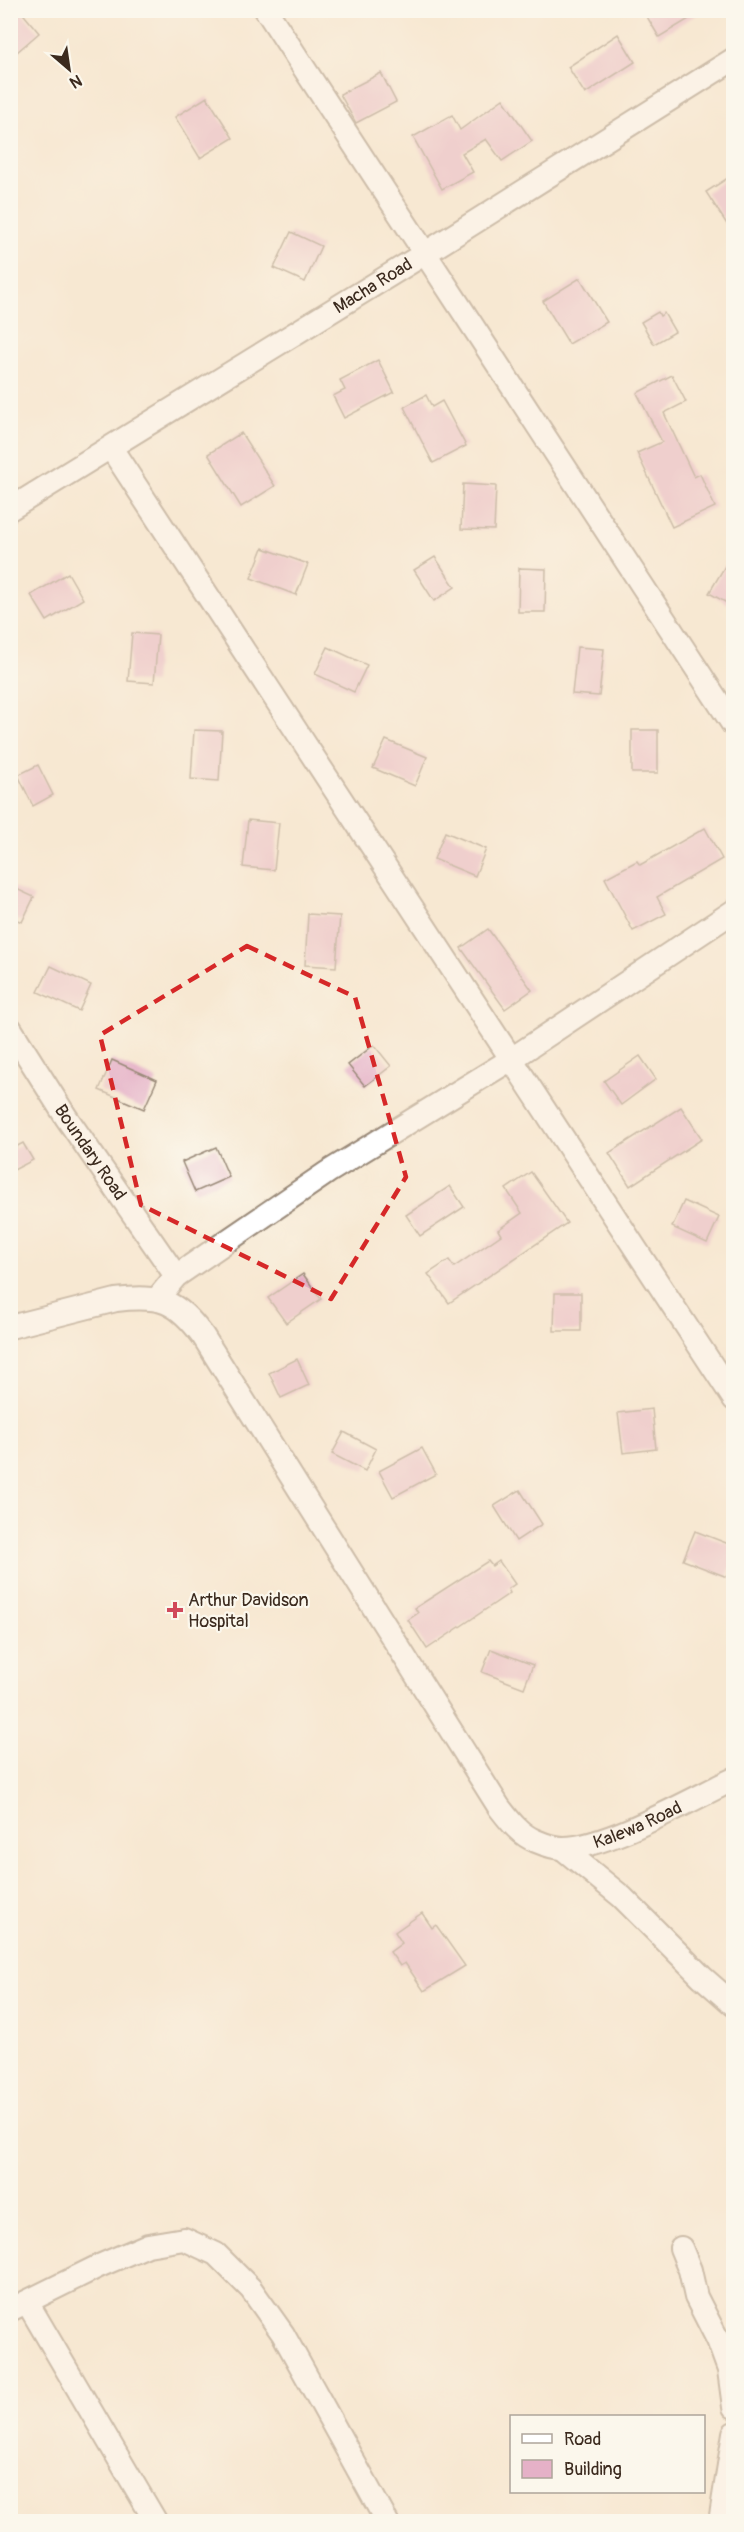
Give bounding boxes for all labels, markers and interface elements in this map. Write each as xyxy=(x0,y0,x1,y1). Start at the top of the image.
north arrow xyxy=(39,39,99,99)
text: N xyxy=(66,70,85,93)
street label: Macha Road xyxy=(329,253,416,319)
street label: Boundary Road xyxy=(49,1100,132,1205)
place label: Arthur Davidson Hospital xyxy=(188,1589,309,1633)
marker: Arthur Davidson Hospital xyxy=(166,1601,184,1619)
street label: Kalewa Road xyxy=(590,1796,686,1854)
legend xyxy=(510,2415,705,2493)
text: Road xyxy=(564,2428,601,2451)
text: Building xyxy=(564,2458,622,2481)

